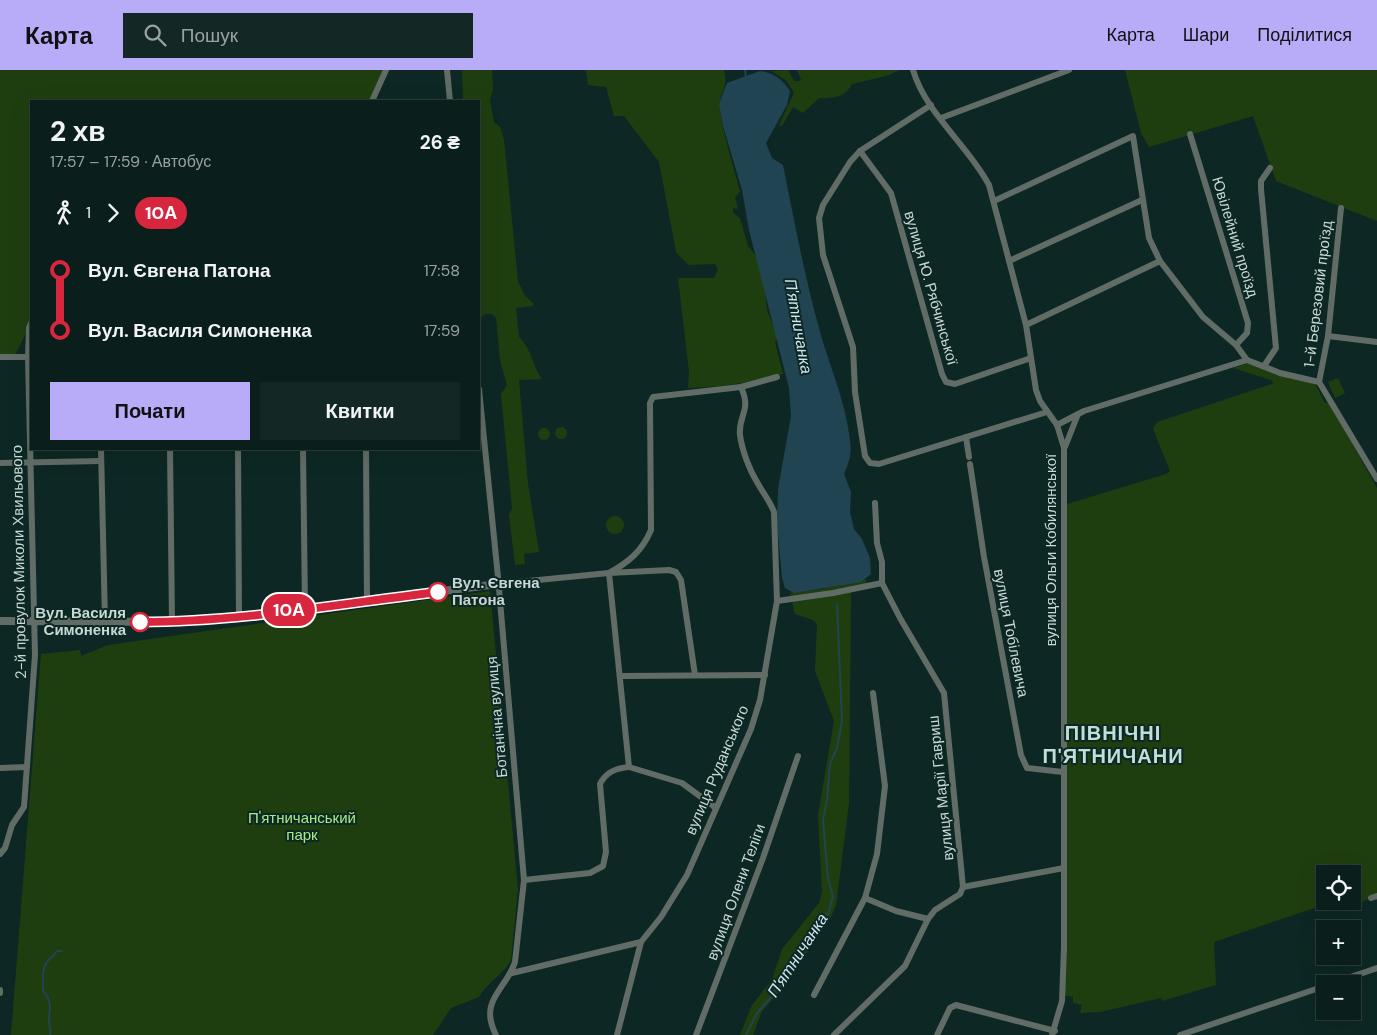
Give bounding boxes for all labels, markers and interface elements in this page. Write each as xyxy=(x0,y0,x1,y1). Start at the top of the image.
search box xyxy=(123,13,473,58)
text: Карта xyxy=(25,20,93,51)
icon: search xyxy=(141,21,169,49)
text: Пошук xyxy=(181,23,238,48)
text: Карта xyxy=(1107,23,1155,47)
text: Шари xyxy=(1183,23,1229,47)
text: Поділитися xyxy=(1257,23,1352,47)
text: 2 хв xyxy=(50,113,106,150)
text: 26 ₴ xyxy=(420,130,460,155)
text: 17:57 – 17:59 · Автобус xyxy=(50,151,211,172)
street label: Ювілейний проїзд xyxy=(1207,174,1263,300)
icon: walk xyxy=(50,199,78,227)
icon: forward xyxy=(99,199,127,227)
text: 10А xyxy=(145,201,177,225)
text: 1 xyxy=(86,202,91,223)
street label: вулиця Ю. Рябчинської xyxy=(899,209,963,368)
street label: 1-й Березовий проїзд xyxy=(1299,219,1337,369)
text: Вул. Євгена Патона xyxy=(88,258,270,283)
text: 17:58 xyxy=(424,260,460,281)
water label: П'ятничанка xyxy=(780,277,817,375)
text: Вул. Василя Симоненка xyxy=(88,318,312,343)
text: 17:59 xyxy=(424,320,460,341)
button: Почати xyxy=(50,382,250,440)
button: Квитки xyxy=(260,382,460,440)
street label: 2-й провулок Миколи Хвильового xyxy=(7,445,31,679)
street label: вулиця Ольги Кобилянської xyxy=(1041,453,1061,646)
street label: вулиця Тобілевича xyxy=(989,567,1033,700)
place label: Вул. Євгена Патона xyxy=(452,573,540,610)
marker: Вул. Євгена Патона xyxy=(428,582,448,602)
line badge: 10А xyxy=(260,594,318,626)
text: 10А xyxy=(273,598,305,622)
place label: Вул. Василя Симоненка xyxy=(35,603,127,640)
marker: Вул. Василя Симоненка xyxy=(130,612,150,632)
street label: Ботанічна вулиця xyxy=(482,656,512,778)
street label: вулиця Руданського xyxy=(681,702,753,838)
street label: вулиця Марії Гавриш xyxy=(923,714,959,862)
district label: ПІВНІЧНІ П'ЯТНИЧАНИ xyxy=(1042,720,1184,769)
park label: П'ятничанський парк xyxy=(248,808,356,845)
street label: вулиця Олени Теліги xyxy=(702,821,770,963)
map controls xyxy=(1316,865,1361,1020)
button: locate xyxy=(1316,865,1361,910)
water label: П'ятничанка xyxy=(762,909,832,1001)
button: + xyxy=(1316,920,1361,965)
button: − xyxy=(1316,975,1361,1020)

